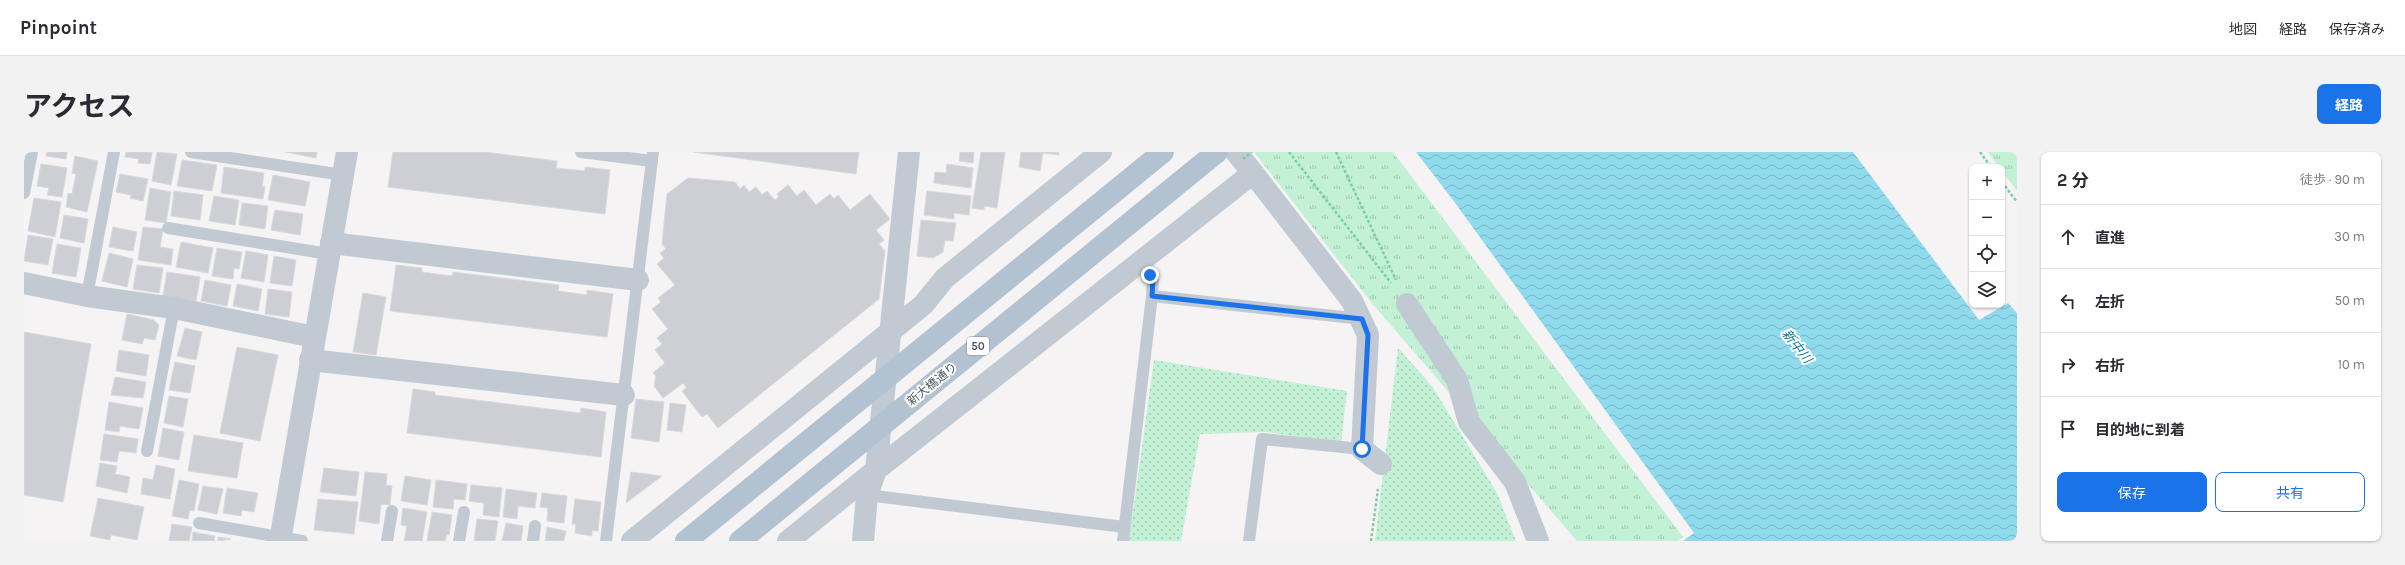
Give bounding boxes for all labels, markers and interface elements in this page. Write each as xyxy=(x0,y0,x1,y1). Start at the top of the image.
text: Pinpoint xyxy=(20,17,97,39)
text: 地図 xyxy=(2229,21,2257,38)
text: 経路 xyxy=(2279,21,2307,38)
text: 保存済み xyxy=(2329,21,2385,38)
button: 経路 xyxy=(2317,84,2381,124)
text: アクセス xyxy=(24,90,135,123)
map controls xyxy=(1969,164,2005,308)
button: + xyxy=(1969,164,2005,200)
text: 2 分 xyxy=(2057,170,2089,190)
text: 徒歩 · 90 m xyxy=(2300,172,2365,187)
button: − xyxy=(1969,200,2005,236)
icon: ahead xyxy=(2057,226,2079,248)
text: 直進 xyxy=(2095,229,2125,247)
text: 30 m xyxy=(2334,229,2365,244)
button: locate xyxy=(1969,236,2005,272)
route end xyxy=(1141,266,1159,284)
button: layers xyxy=(1969,272,2005,308)
icon: left xyxy=(2057,290,2079,312)
text: 左折 xyxy=(2095,293,2125,311)
text: 50 m xyxy=(2335,293,2365,308)
water label: 新中川 xyxy=(1779,326,1816,368)
road number: 50 xyxy=(967,337,989,355)
icon: right xyxy=(2057,354,2079,376)
text: 右折 xyxy=(2095,357,2125,375)
text: 10 m xyxy=(2338,357,2365,372)
street label: 新大橋通り xyxy=(904,360,960,408)
icon: arrive xyxy=(2057,418,2079,440)
text: 目的地に到着 xyxy=(2095,421,2185,439)
route start xyxy=(1353,440,1371,458)
button: 保存 xyxy=(2057,472,2207,512)
button: 共有 xyxy=(2215,472,2365,512)

